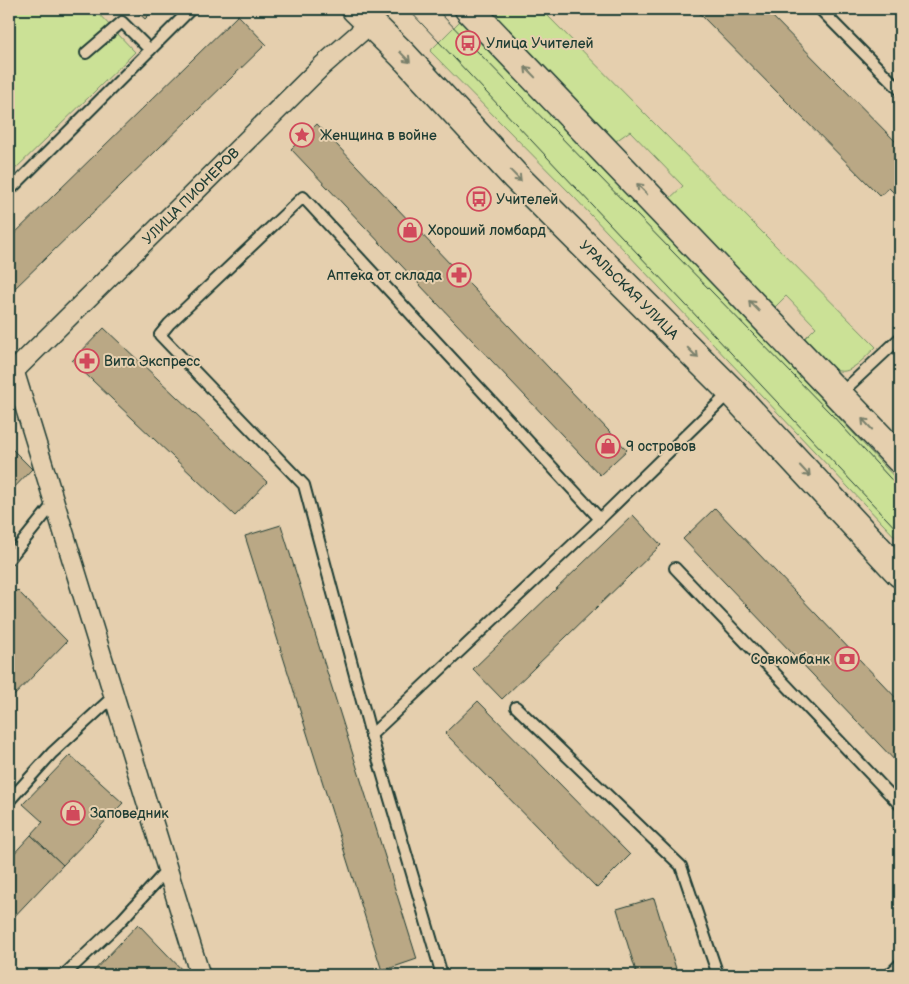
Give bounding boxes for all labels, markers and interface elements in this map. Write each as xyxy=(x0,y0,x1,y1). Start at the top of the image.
bus stop icon: Улица Учителей xyxy=(455,30,481,56)
place label: Улица Учителей xyxy=(486,35,593,52)
one-way arrow xyxy=(399,51,411,64)
one-way arrow xyxy=(524,66,536,78)
place icon: Женщина в войне xyxy=(289,122,315,148)
place label: Женщина в войне xyxy=(320,127,437,144)
street label: УЛИЦА ПИОНЕРОВ xyxy=(139,144,243,248)
one-way arrow xyxy=(510,170,522,183)
one-way arrow xyxy=(636,183,648,195)
bus stop icon: Учителей xyxy=(466,186,492,212)
place label: Учителей xyxy=(496,191,558,208)
shop icon: Хороший ломбард xyxy=(397,217,423,243)
place label: Хороший ломбард xyxy=(428,222,546,239)
street label: УРАЛЬСКАЯ УЛИЦА xyxy=(576,237,682,343)
pharmacy icon: Аптека от склада xyxy=(446,262,472,288)
place label: Аптека от склада xyxy=(326,267,443,284)
one-way arrow xyxy=(748,300,760,313)
one-way arrow xyxy=(687,347,699,359)
pharmacy icon: Вита Экспресс xyxy=(74,348,100,374)
place label: Вита Экспресс xyxy=(104,353,200,370)
one-way arrow xyxy=(861,417,873,430)
shop icon: 9 островов xyxy=(595,433,621,459)
place label: 9 островов xyxy=(626,438,696,455)
one-way arrow xyxy=(799,464,811,477)
bank icon: Совкомбанк xyxy=(834,646,860,672)
place label: Совкомбанк xyxy=(751,651,831,668)
shop icon: Заповедник xyxy=(60,800,86,826)
place label: Заповедник xyxy=(90,805,169,822)

